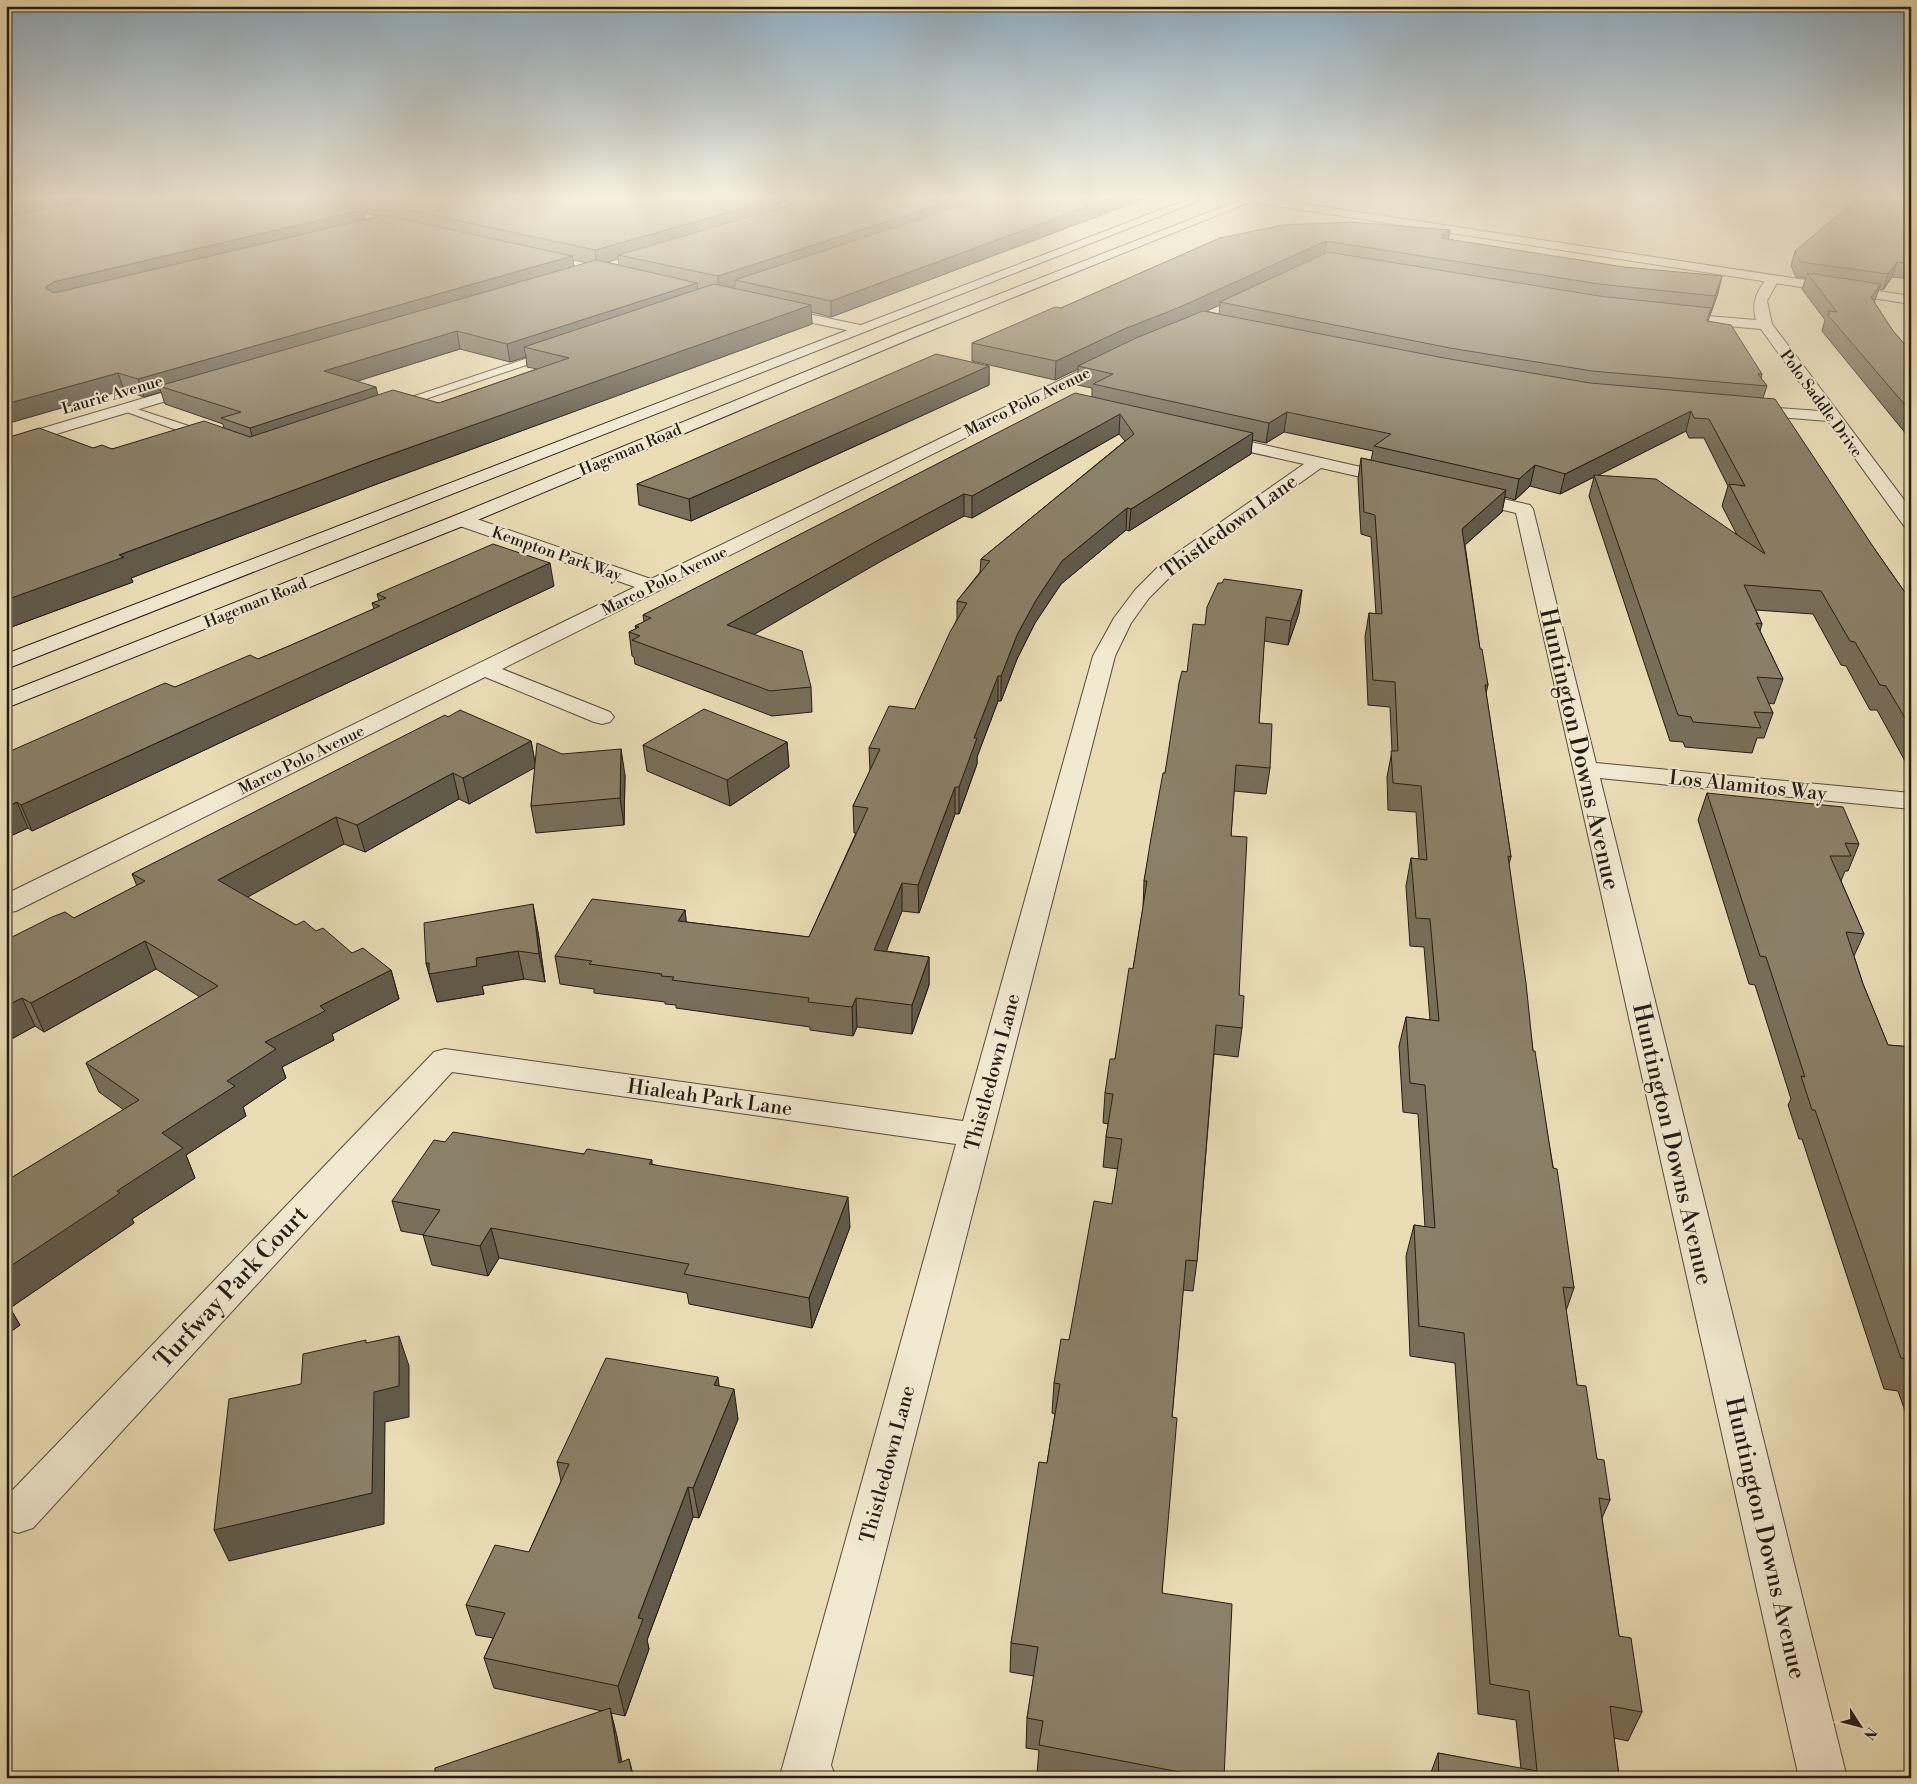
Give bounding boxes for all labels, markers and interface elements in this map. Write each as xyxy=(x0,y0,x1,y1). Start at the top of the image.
street label: Polo Saddle Drive xyxy=(1775,346,1867,461)
street label: Marco Polo Avenue xyxy=(961,363,1094,441)
street label: Laurie Avenue xyxy=(59,371,165,419)
street label: Hageman Road xyxy=(576,419,685,480)
street label: Thistledown Lane xyxy=(1157,470,1303,585)
street label: Kempton Park Way xyxy=(489,522,624,586)
street label: Marco Polo Avenue xyxy=(598,542,731,620)
street label: Hageman Road xyxy=(201,573,310,633)
street label: Huntington Downs Avenue xyxy=(1532,605,1626,893)
street label: Marco Polo Avenue xyxy=(235,721,368,799)
street label: Los Alamitos Way xyxy=(1668,766,1828,807)
street label: Thistledown Lane xyxy=(960,991,1026,1154)
street label: Huntington Downs Avenue xyxy=(1625,1000,1719,1288)
street label: Hialeah Park Lane xyxy=(626,1075,794,1122)
street label: Turfway Park Court xyxy=(149,1200,315,1375)
street label: Thistledown Lane xyxy=(855,1383,921,1546)
street label: Huntington Downs Avenue xyxy=(1718,1394,1812,1682)
north arrow xyxy=(1834,1702,1884,1752)
text: N xyxy=(1859,1723,1880,1743)

